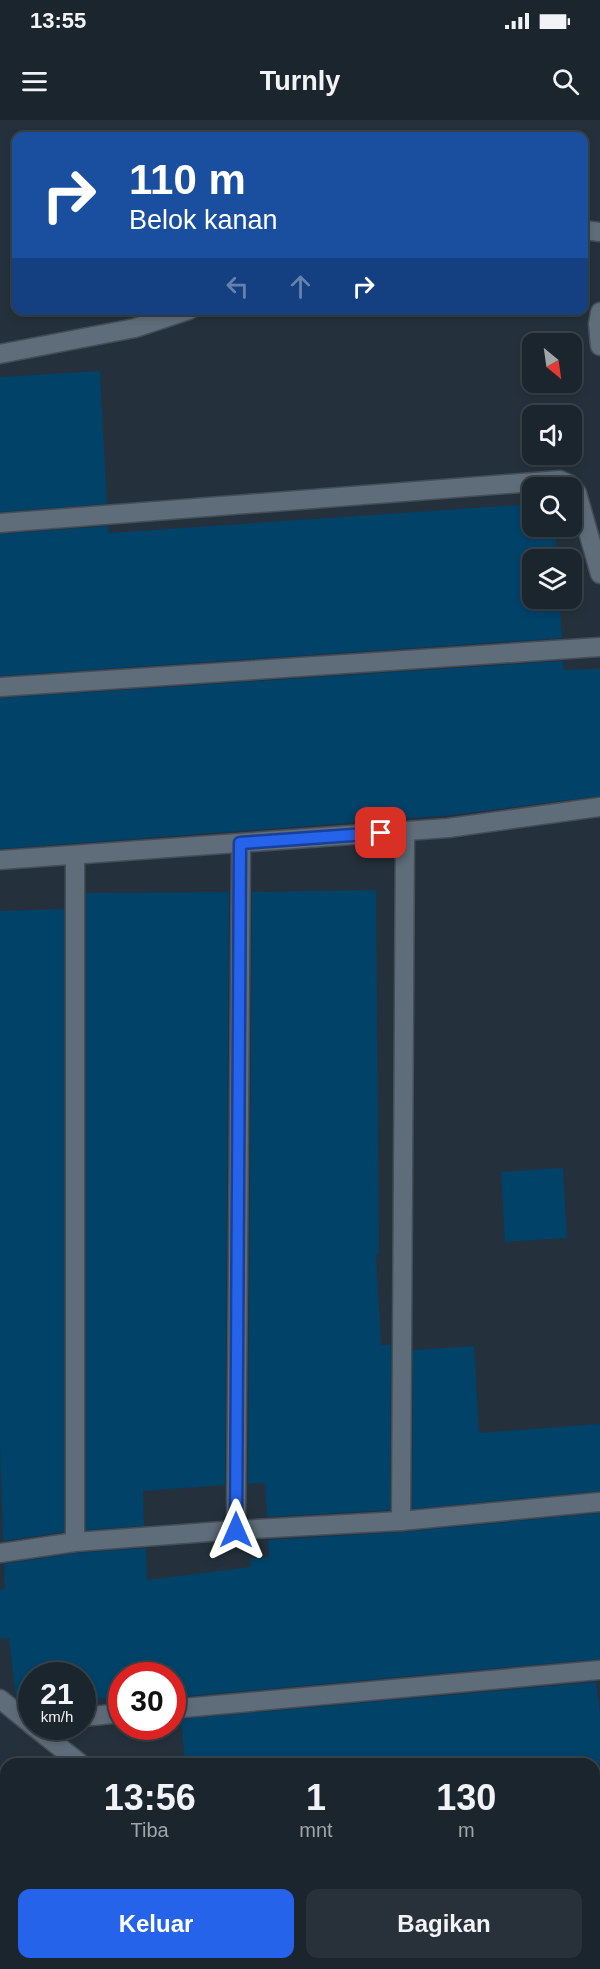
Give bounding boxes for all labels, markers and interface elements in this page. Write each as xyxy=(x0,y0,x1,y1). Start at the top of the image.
text: 13:55 xyxy=(30,8,86,33)
icon: menu xyxy=(18,65,51,98)
icon: search xyxy=(549,65,582,98)
text: Turnly xyxy=(260,66,340,96)
icon: right xyxy=(30,156,108,234)
text: 110 m xyxy=(129,156,246,203)
text: Belok kanan xyxy=(129,205,278,235)
icon: left xyxy=(221,270,254,303)
icon: ahead xyxy=(284,270,317,303)
icon: right xyxy=(347,270,380,303)
north arrow xyxy=(522,333,582,393)
map controls xyxy=(522,333,582,609)
button: sound xyxy=(522,405,582,465)
button: search xyxy=(522,477,582,537)
button: layers xyxy=(522,549,582,609)
pin xyxy=(355,807,406,858)
icon: arrive xyxy=(364,816,397,849)
position arrow xyxy=(204,1498,268,1562)
speed limit sign: 30 xyxy=(108,1662,186,1740)
text: 21 xyxy=(40,1677,74,1710)
text: km/h xyxy=(41,1708,73,1725)
text: 13:56 xyxy=(104,1777,196,1818)
text: 1 xyxy=(306,1777,326,1818)
text: 130 xyxy=(436,1777,496,1818)
text: Tiba xyxy=(131,1819,169,1841)
text: mnt xyxy=(299,1819,333,1841)
text: m xyxy=(458,1819,475,1841)
button: Keluar xyxy=(18,1889,294,1958)
button: Bagikan xyxy=(306,1889,582,1958)

